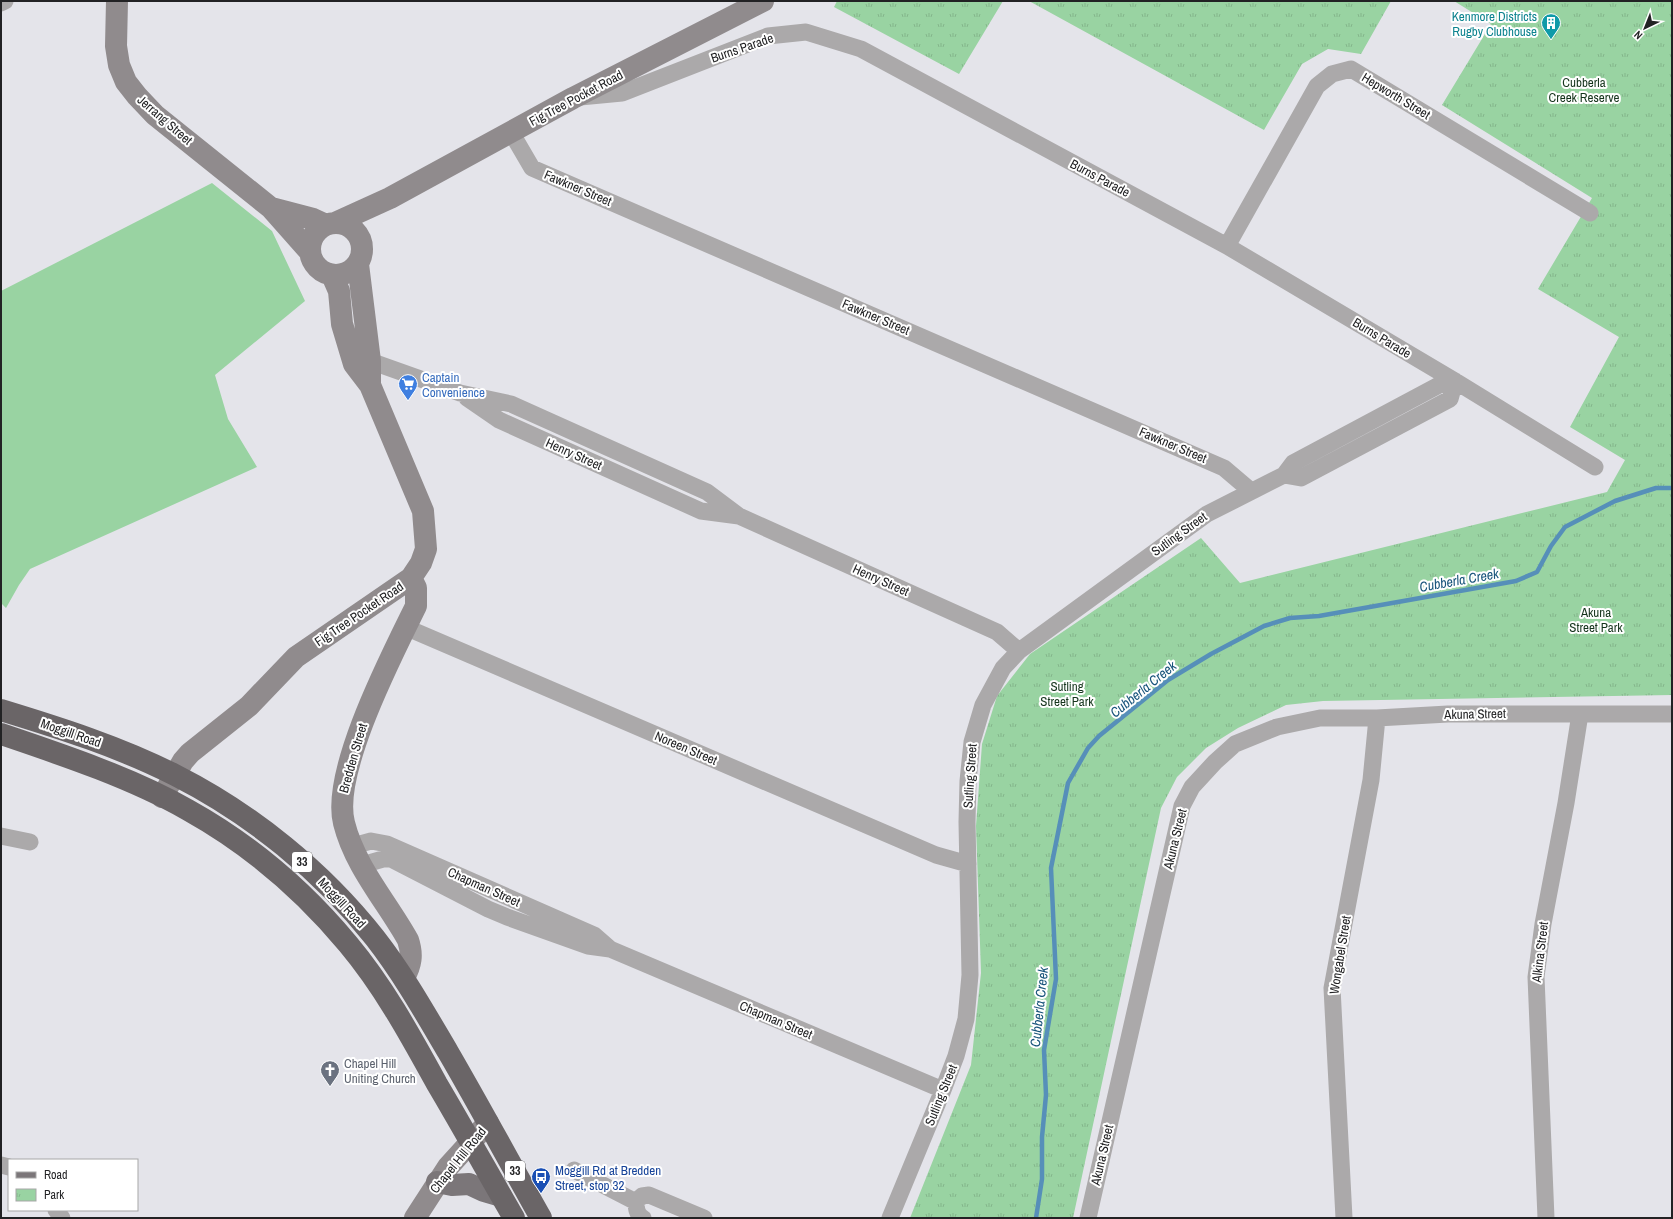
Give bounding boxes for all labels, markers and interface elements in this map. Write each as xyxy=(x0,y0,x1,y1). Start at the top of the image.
place label: Kenmore Districts Rugby Clubhouse xyxy=(1452,8,1537,40)
north arrow xyxy=(1625,8,1665,48)
building icon: Kenmore Districts Rugby Clubhouse xyxy=(1540,12,1562,40)
text: N xyxy=(1631,28,1645,43)
street label: Burns Parade xyxy=(708,29,776,67)
street label: Fig Tree Pocket Road xyxy=(526,66,626,130)
street label: Hepworth Street xyxy=(1359,69,1433,123)
park label: Cubberla Creek Reserve xyxy=(1548,74,1620,106)
street label: Jerrang Street xyxy=(134,91,196,149)
street label: Burns Parade xyxy=(1067,155,1133,201)
street label: Fawkner Street xyxy=(542,166,614,210)
street label: Fawkner Street xyxy=(840,295,912,339)
street label: Burns Parade xyxy=(1350,314,1414,362)
place label: Captain Convenience xyxy=(422,369,485,401)
supermarket icon: Captain Convenience xyxy=(397,373,419,401)
street label: Fawkner Street xyxy=(1137,423,1209,467)
street label: Henry Street xyxy=(543,434,605,474)
street label: Sutling Street xyxy=(1148,508,1210,560)
street label: Henry Street xyxy=(850,560,912,600)
water label: Cubberla Creek xyxy=(1418,564,1501,596)
street label: Fig Tree Pocket Road xyxy=(311,578,407,650)
park label: Akuna Street Park xyxy=(1569,604,1623,636)
water label: Cubberla Creek xyxy=(1106,656,1181,721)
park label: Sutling Street Park xyxy=(1040,678,1094,710)
street label: Akuna Street xyxy=(1443,705,1506,723)
street label: Moggill Road xyxy=(39,715,104,751)
street label: Bredden Street xyxy=(335,721,371,795)
street label: Noreen Street xyxy=(652,727,720,769)
street label: Sutling Street xyxy=(959,743,981,809)
street label: Akuna Street xyxy=(1159,807,1191,872)
road number: 33 xyxy=(292,852,312,872)
street label: Chapman Street xyxy=(445,863,523,911)
street label: Moggill Road xyxy=(314,874,370,932)
street label: Wongabel Street xyxy=(1325,915,1355,995)
street label: Alkina Street xyxy=(1528,921,1552,984)
water label: Cubberla Creek xyxy=(1026,965,1052,1048)
street label: Chapman Street xyxy=(737,997,815,1043)
place label: Chapel Hill Uniting Church xyxy=(344,1055,416,1087)
church icon: Chapel Hill Uniting Church xyxy=(319,1059,341,1087)
street label: Sutling Street xyxy=(921,1062,961,1128)
street label: Chapel Hill Road xyxy=(426,1123,490,1197)
street label: Akuna Street xyxy=(1087,1123,1117,1188)
legend xyxy=(8,1159,138,1211)
road number: 33 xyxy=(505,1161,525,1181)
place label: Moggill Rd at Bredden Street, stop 32 xyxy=(555,1162,661,1194)
bus stop icon: Moggill Rd at Bredden Street, stop 32 xyxy=(530,1166,552,1194)
text: Road xyxy=(44,1167,68,1183)
text: Park xyxy=(44,1187,64,1203)

